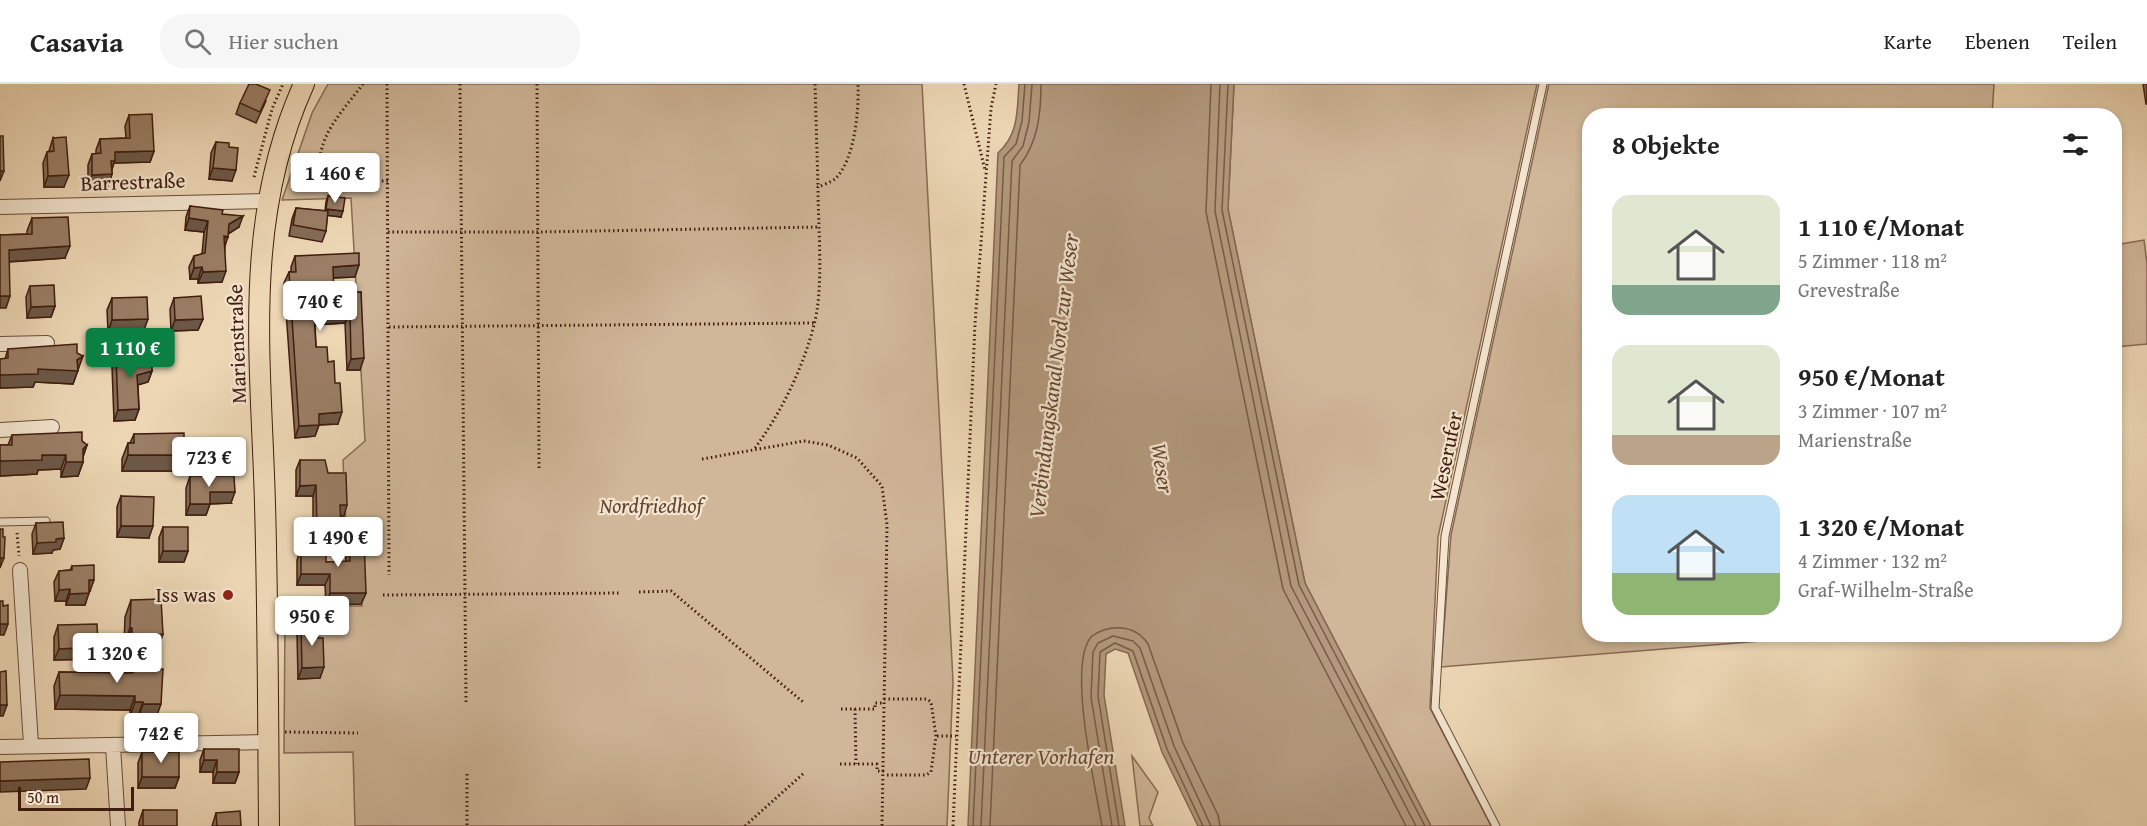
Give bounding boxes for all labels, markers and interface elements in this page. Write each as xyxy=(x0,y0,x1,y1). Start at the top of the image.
search box xyxy=(160,14,580,68)
text: Casavia xyxy=(30,21,124,62)
icon: search xyxy=(181,25,214,58)
text: Hier suchen xyxy=(229,25,339,57)
text: Karte xyxy=(1884,26,1932,57)
text: Ebenen xyxy=(1965,26,2030,57)
text: Teilen xyxy=(2063,26,2117,57)
text: 8 Objekte xyxy=(1612,125,1720,164)
icon: filters xyxy=(2059,128,2092,161)
pin: 1 460 € xyxy=(280,153,390,204)
text: 1 460 € xyxy=(305,158,365,187)
street label: Barrestraße xyxy=(80,164,186,199)
text: 1 110 €/Monat xyxy=(1798,207,1964,246)
icon: home xyxy=(1660,219,1732,291)
water label: Verbindungskanal Nord zur Weser xyxy=(1020,231,1086,520)
text: 5 Zimmer · 118 m² xyxy=(1798,246,1947,275)
text: Grevestraße xyxy=(1798,275,1900,304)
pin: 740 € xyxy=(278,281,362,332)
street label: Marienstraße xyxy=(219,284,254,404)
text: 740 € xyxy=(297,286,343,315)
pin: 1 110 € xyxy=(75,328,185,379)
text: 1 110 € xyxy=(100,333,160,362)
text: 950 €/Monat xyxy=(1798,357,1945,396)
icon: home xyxy=(1660,369,1732,441)
text: 3 Zimmer · 107 m² xyxy=(1798,396,1947,425)
street label: Weserufer xyxy=(1421,408,1470,503)
text: Marienstraße xyxy=(1798,425,1912,454)
pin: 723 € xyxy=(167,437,251,488)
water label: Weser xyxy=(1143,441,1183,496)
text: 723 € xyxy=(186,442,232,471)
park label: Nordfriedhof xyxy=(599,490,706,521)
text: 1 320 €/Monat xyxy=(1798,507,1964,546)
pin: 1 490 € xyxy=(283,517,393,568)
icon: home xyxy=(1660,519,1732,591)
text: 1 490 € xyxy=(308,522,368,551)
text: 4 Zimmer · 132 m² xyxy=(1798,546,1947,575)
text: Graf-Wilhelm-Straße xyxy=(1798,575,1974,604)
place label: Iss was xyxy=(155,579,216,610)
marker: Iss was xyxy=(221,588,235,602)
pin: 950 € xyxy=(270,596,354,647)
text: 950 € xyxy=(289,601,335,630)
pin: 1 320 € xyxy=(62,633,172,684)
text: 1 320 € xyxy=(87,638,147,667)
pin: 742 € xyxy=(119,713,203,764)
text: 742 € xyxy=(138,718,184,747)
water label: Unterer Vorhafen xyxy=(968,740,1114,772)
scale bar xyxy=(18,784,134,812)
text: 50 m xyxy=(27,785,59,809)

